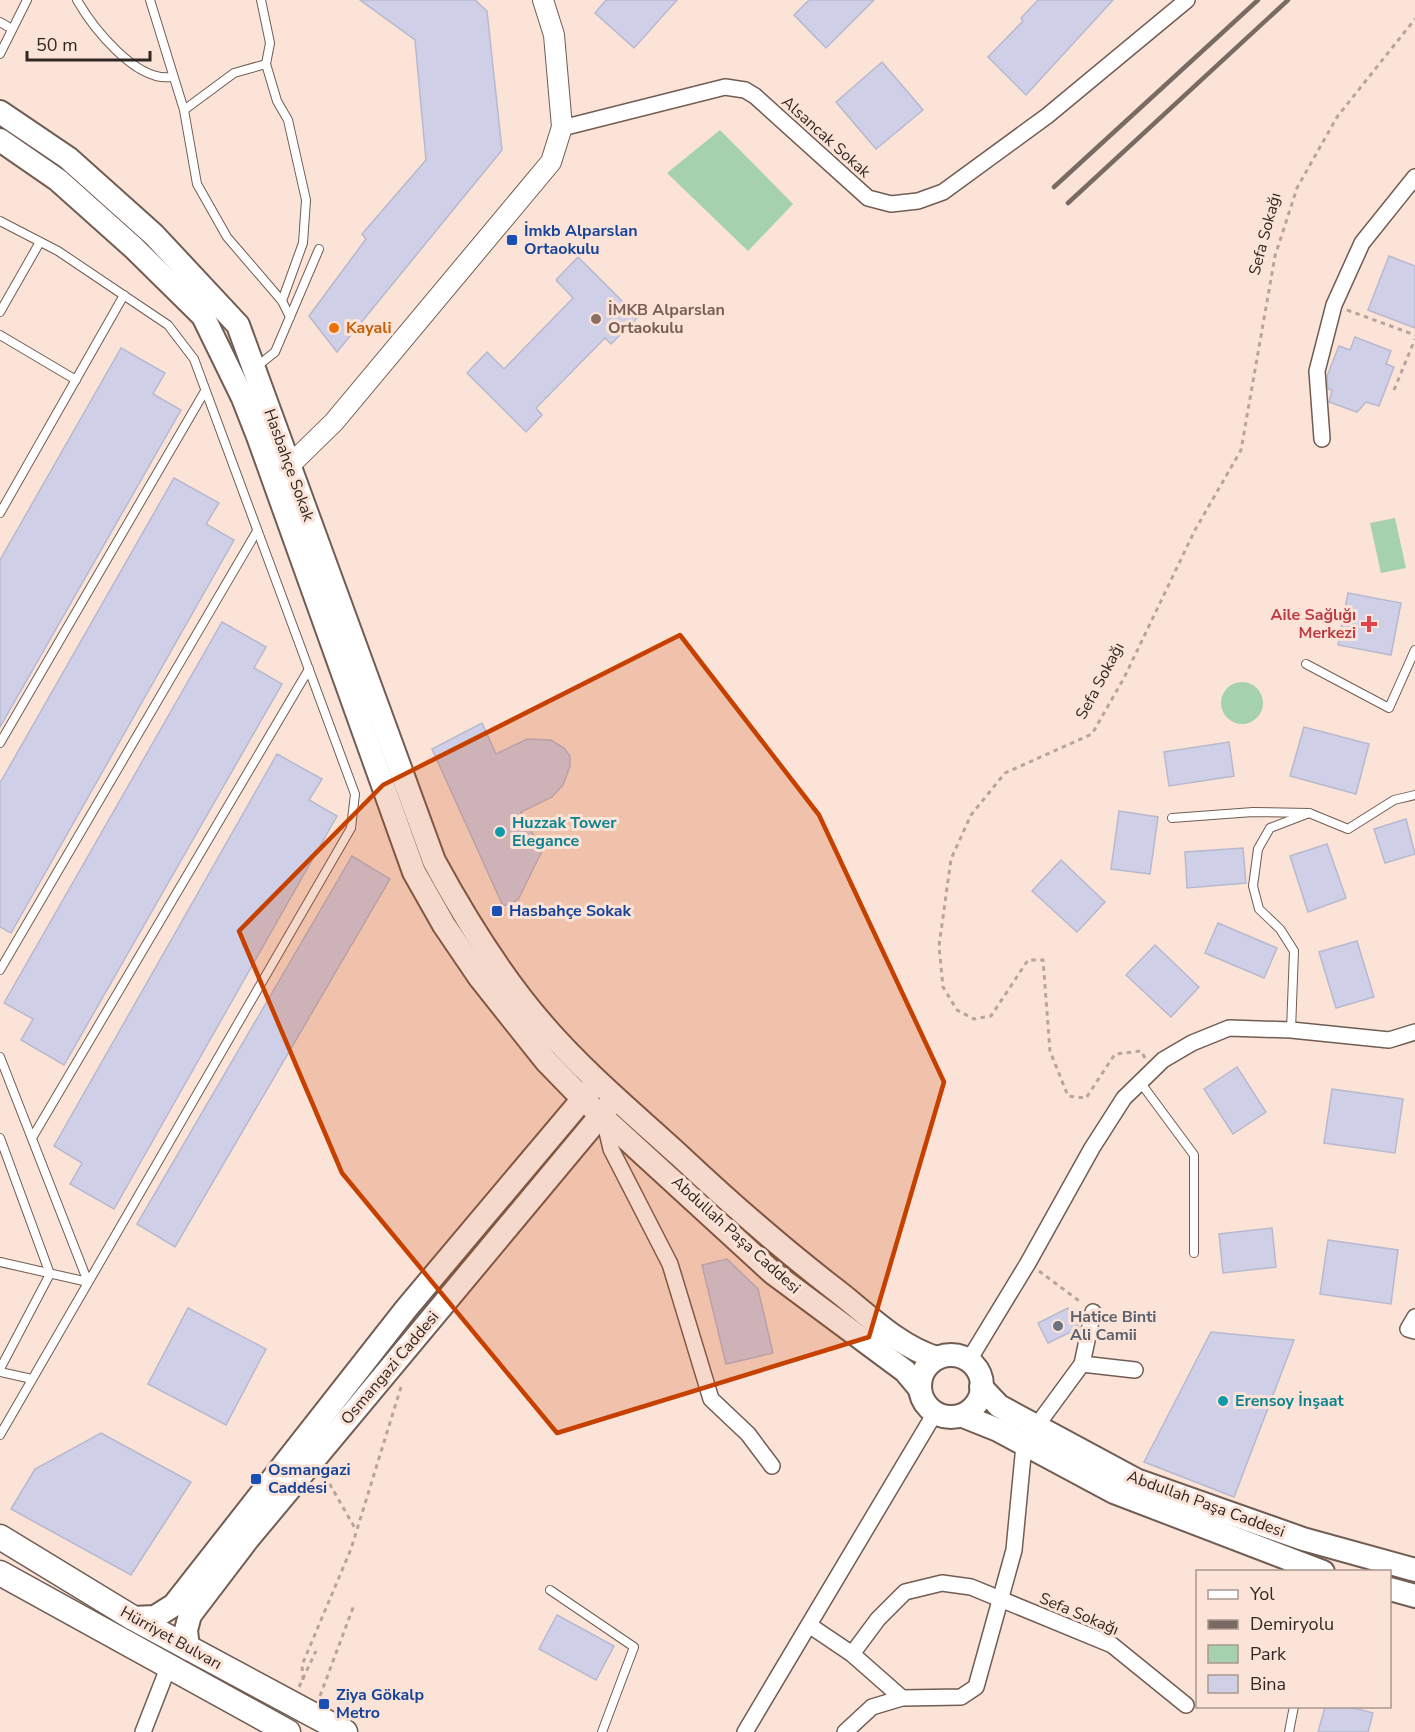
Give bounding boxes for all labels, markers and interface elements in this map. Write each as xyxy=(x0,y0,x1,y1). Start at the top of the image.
scale bar xyxy=(27,24,150,62)
text: 50 m xyxy=(36,33,78,57)
street label: Alsancak Sokak xyxy=(777,91,876,184)
street label: Sefa Sokağı xyxy=(1243,190,1287,278)
place label: İmkb Alparslan Ortaokulu xyxy=(524,220,638,260)
marker: İmkb Alparslan Ortaokulu xyxy=(505,233,519,247)
place label: İMKB Alparslan Ortaokulu xyxy=(608,299,725,339)
marker: İMKB Alparslan Ortaokulu xyxy=(589,312,603,326)
place label: Kayali xyxy=(346,317,392,339)
marker: Kayali xyxy=(327,321,341,335)
street label: Hasbahçe Sokak xyxy=(258,406,320,525)
place label: Aile Sağlığı Merkezi xyxy=(1271,604,1356,644)
marker: Aile Sağlığı Merkezi xyxy=(1360,615,1378,633)
street label: Sefa Sokağı xyxy=(1070,639,1130,723)
place label: Huzzak Tower Elegance xyxy=(512,812,617,852)
marker: Huzzak Tower Elegance xyxy=(493,825,507,839)
place label: Hasbahçe Sokak xyxy=(509,900,632,922)
marker: Hasbahçe Sokak xyxy=(490,904,504,918)
street label: Abdullah Paşa Caddesi xyxy=(667,1171,805,1299)
place label: Hatice Binti Ali Camii xyxy=(1070,1306,1156,1346)
street label: Osmangazi Caddesi xyxy=(336,1307,444,1429)
marker: Hatice Binti Ali Camii xyxy=(1051,1319,1065,1333)
place label: Erensoy İnşaat xyxy=(1235,1390,1344,1412)
marker: Erensoy İnşaat xyxy=(1216,1394,1230,1408)
place label: Osmangazi̇ Caddesi̇ xyxy=(268,1459,351,1499)
street label: Abdullah Paşa Caddesi xyxy=(1124,1465,1288,1543)
marker: Osmangazi̇ Caddesi̇ xyxy=(249,1472,263,1486)
legend xyxy=(1196,1570,1391,1708)
text: Yol xyxy=(1249,1582,1275,1606)
street label: Sefa Sokağı xyxy=(1036,1587,1122,1641)
street label: Hürriyet Bulvarı xyxy=(116,1601,226,1675)
text: Demiryolu xyxy=(1250,1612,1334,1636)
text: Park xyxy=(1250,1642,1287,1666)
text: Bina xyxy=(1250,1672,1286,1696)
place label: Ziya Gökalp Metro xyxy=(336,1684,424,1724)
marker: Ziya Gökalp Metro xyxy=(317,1697,331,1711)

